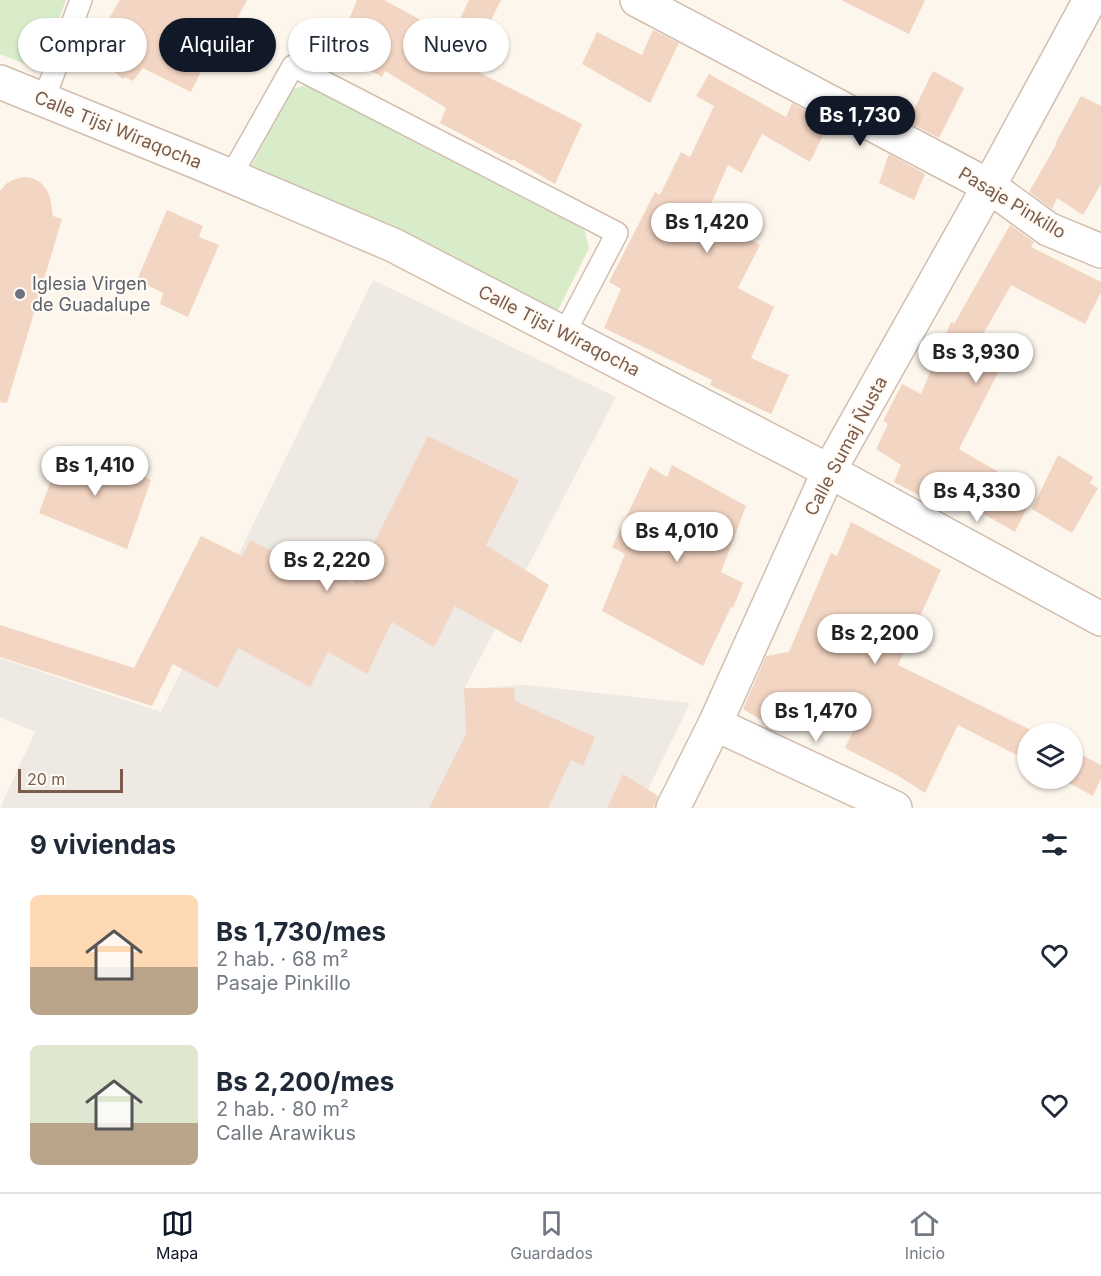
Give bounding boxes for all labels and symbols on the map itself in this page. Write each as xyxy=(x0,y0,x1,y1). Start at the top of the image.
street label: Calle Tijsi Wiraqocha xyxy=(31,86,205,173)
pin: Bs 1,730 xyxy=(798,96,922,147)
street label: Pasaje Pinkillo xyxy=(955,162,1070,243)
pin: Bs 1,420 xyxy=(645,203,769,254)
place label: Iglesia Virgen de Guadalupe xyxy=(32,273,150,315)
street label: Calle Tijsi Wiraqocha xyxy=(475,281,644,380)
marker: Iglesia Virgen de Guadalupe xyxy=(13,287,27,301)
pin: Bs 3,930 xyxy=(914,333,1038,384)
street label: Calle Sumaj Ñusta xyxy=(799,372,891,519)
pin: Bs 1,410 xyxy=(33,446,157,497)
pin: Bs 4,330 xyxy=(915,472,1039,523)
pin: Bs 4,010 xyxy=(615,512,739,563)
pin: Bs 2,220 xyxy=(265,541,389,592)
pin: Bs 2,200 xyxy=(813,614,937,665)
pin: Bs 1,470 xyxy=(754,692,878,743)
scale bar xyxy=(18,766,123,794)

